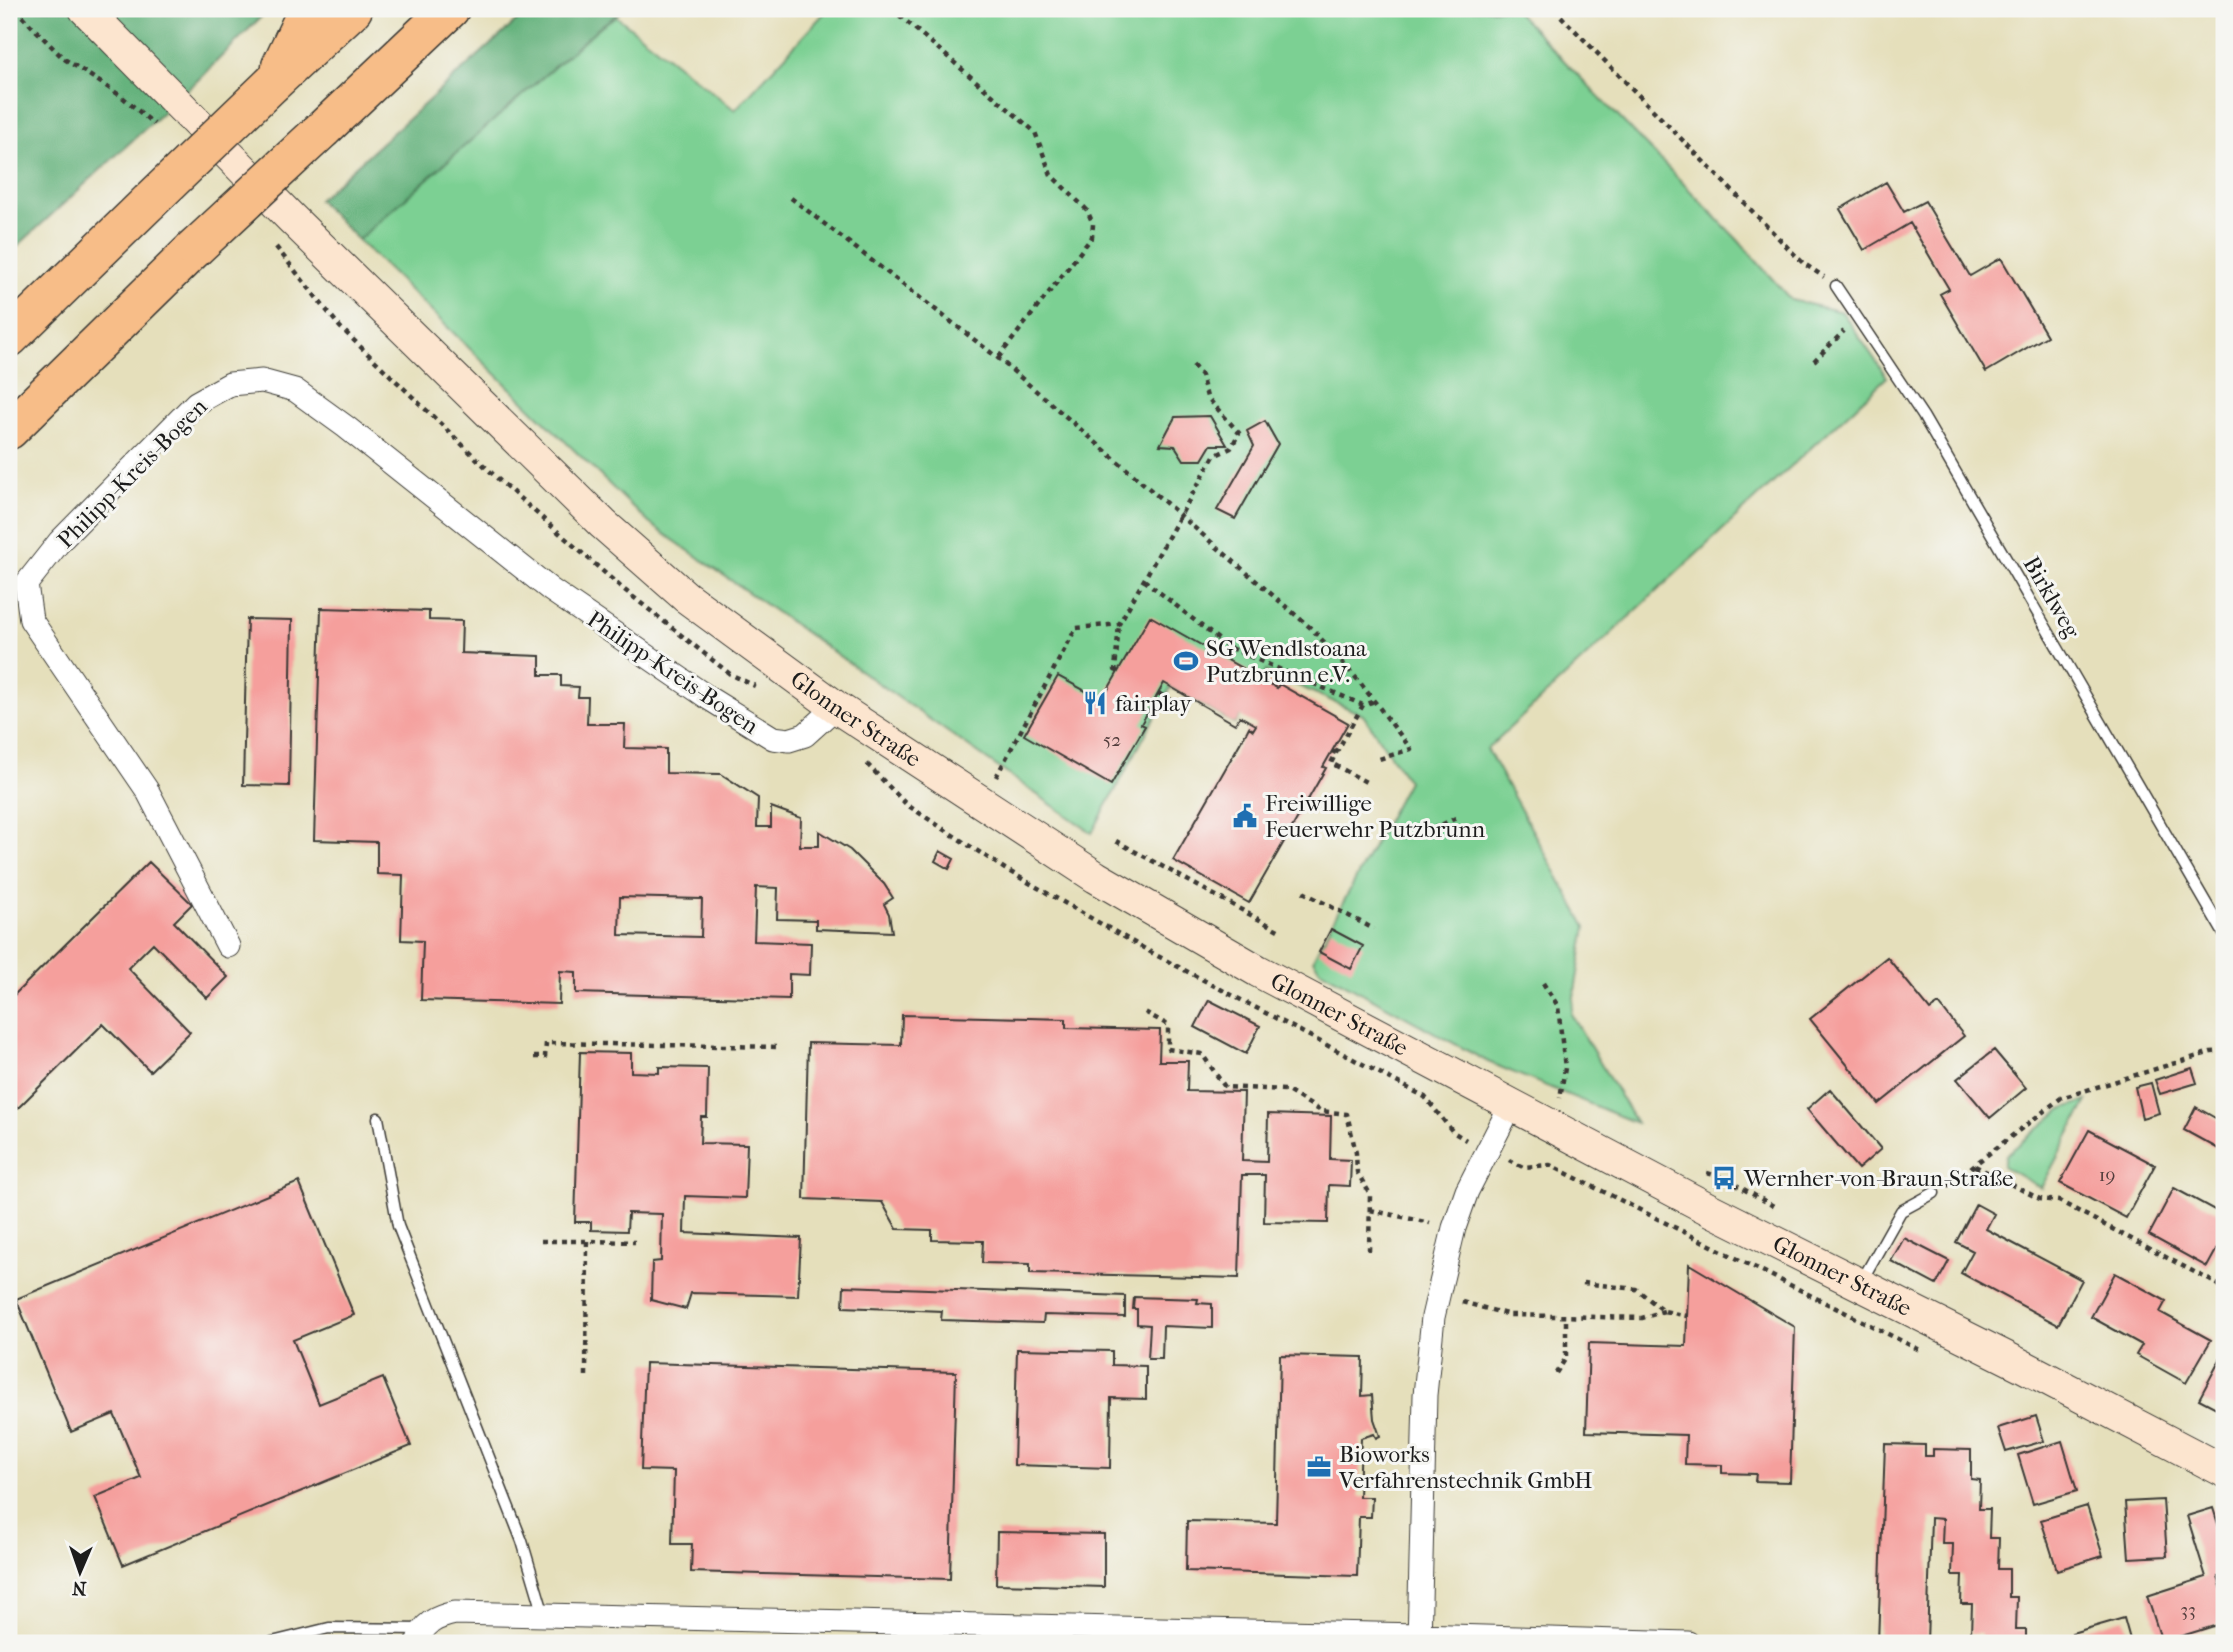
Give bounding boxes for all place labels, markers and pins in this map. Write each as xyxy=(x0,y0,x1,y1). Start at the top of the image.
place label: SG Wendlstoana Putzbrunn e.V. xyxy=(1206,635,1367,688)
sports icon: SG Wendlstoana Putzbrunn e.V. xyxy=(1172,647,1200,675)
restaurant icon: fairplay xyxy=(1081,689,1109,717)
place label: fairplay xyxy=(1115,690,1192,717)
place label: Freiwillige Feuerwehr Putzbrunn xyxy=(1265,790,1486,843)
public building icon: Freiwillige Feuerwehr Putzbrunn xyxy=(1231,802,1259,830)
bus stop icon: Wernher-von-Braun-Straße xyxy=(1710,1164,1738,1192)
place label: Wernher-von-Braun-Straße xyxy=(1743,1165,2013,1192)
place label: Bioworks Verfahrenstechnik GmbH xyxy=(1338,1441,1593,1494)
office icon: Bioworks Verfahrenstechnik GmbH xyxy=(1305,1453,1333,1481)

